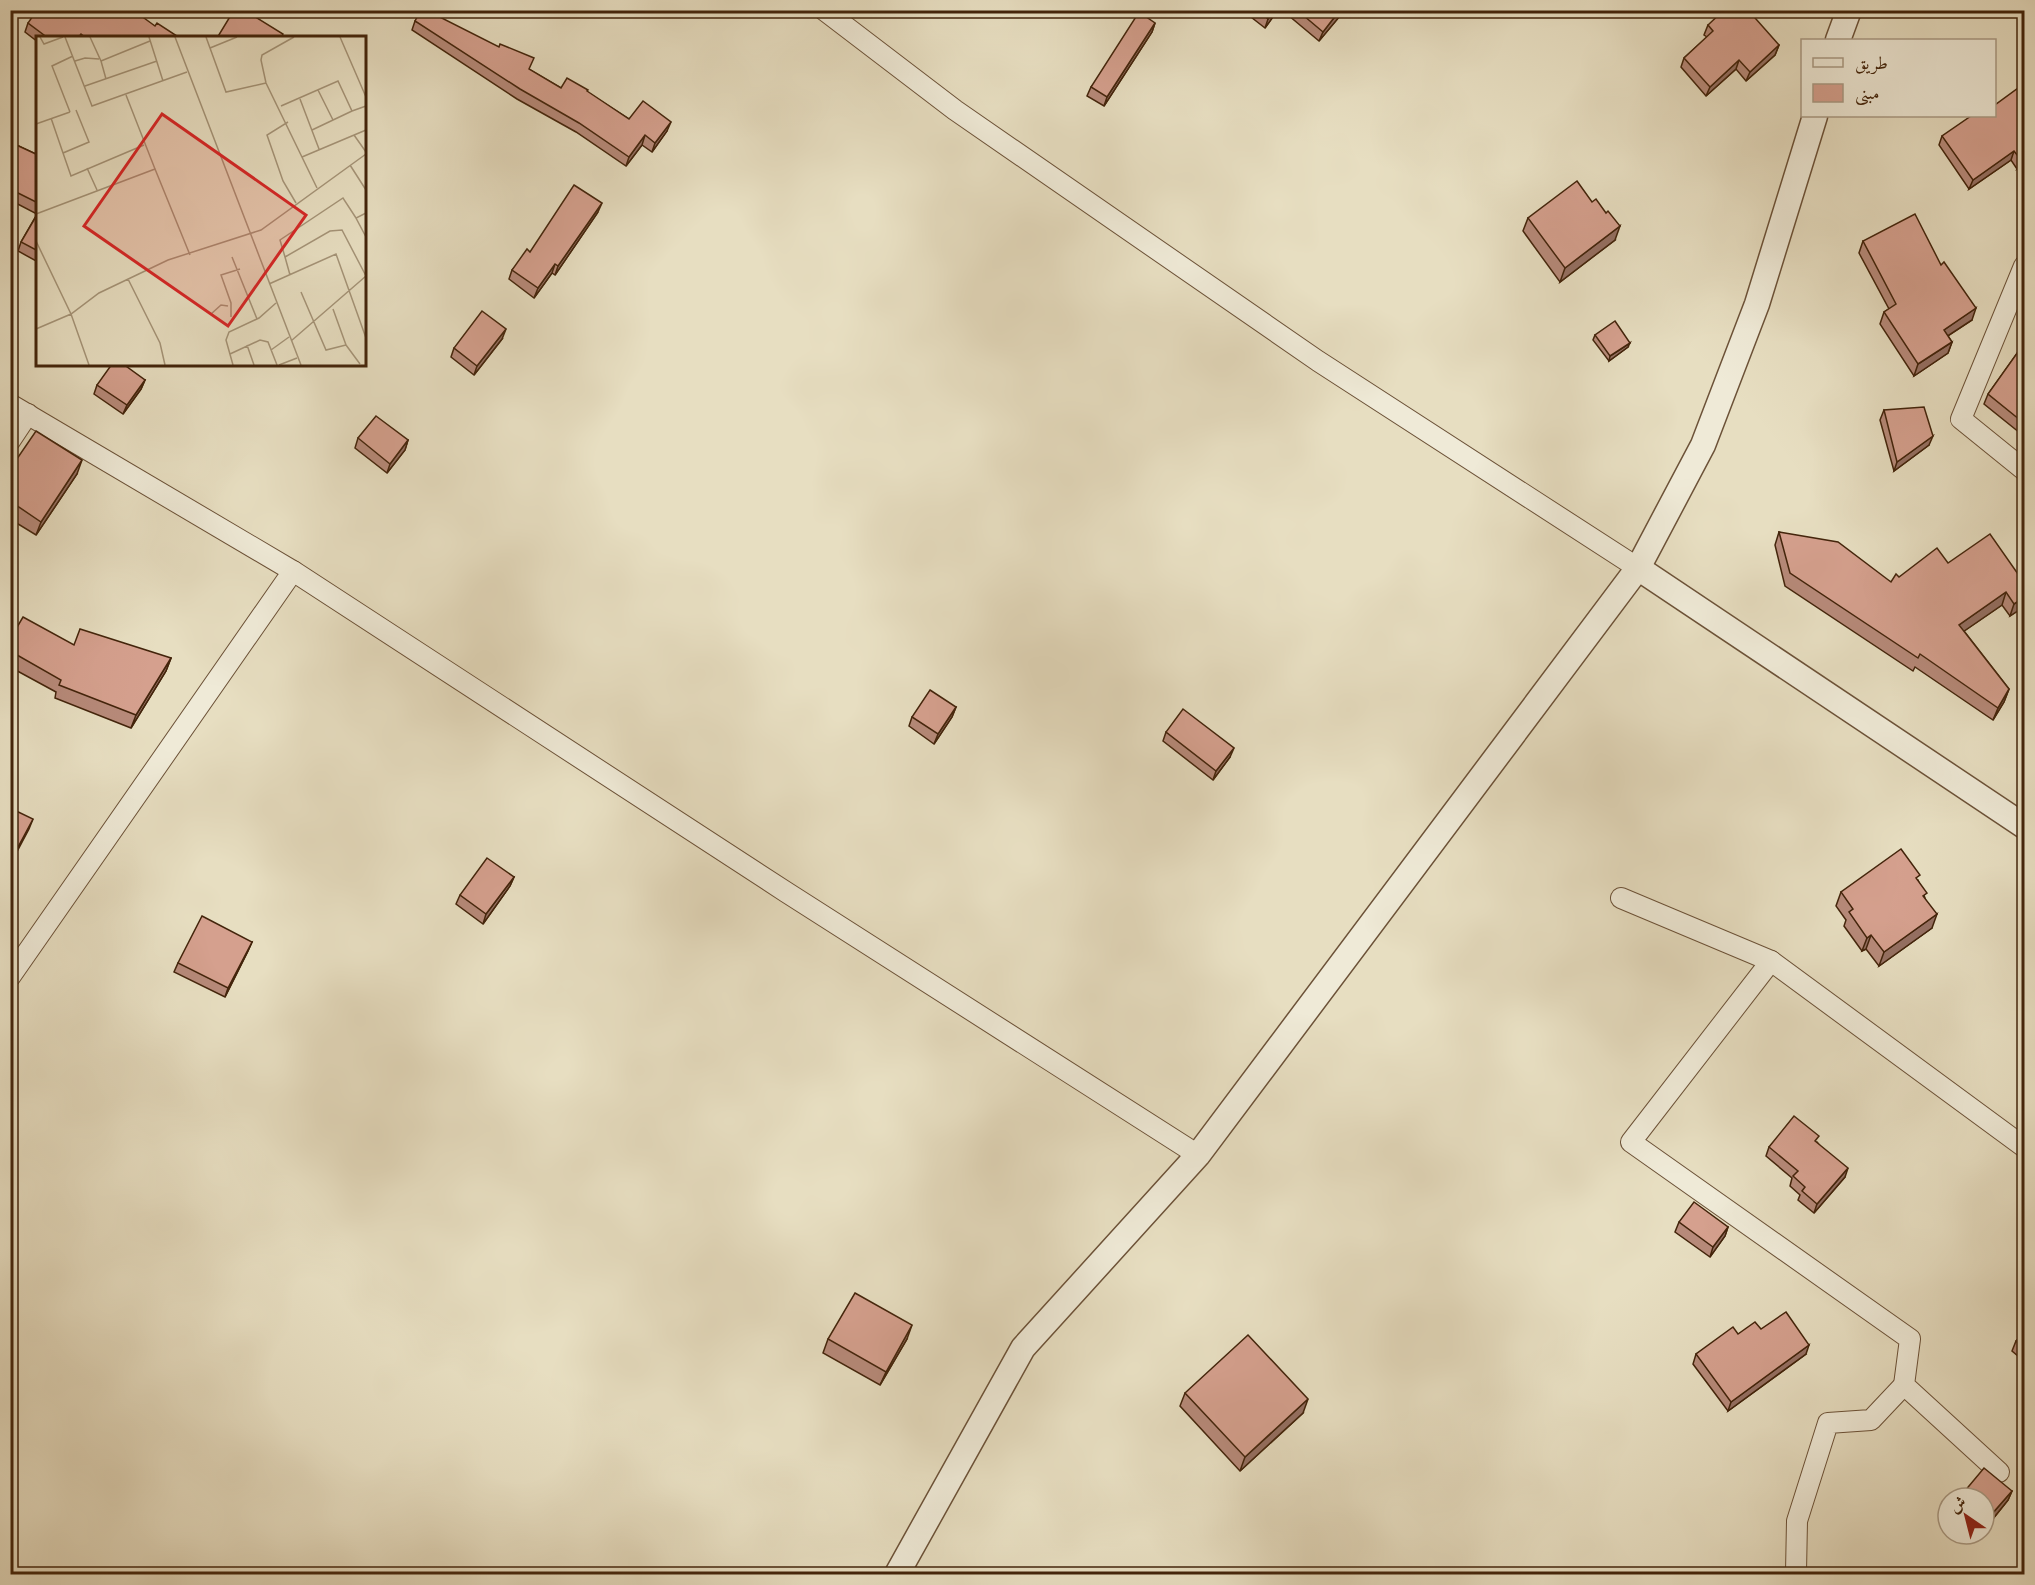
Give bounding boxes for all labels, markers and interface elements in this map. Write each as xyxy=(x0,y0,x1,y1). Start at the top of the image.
inset map xyxy=(36,36,366,366)
legend xyxy=(1801,39,1996,117)
text: طريق xyxy=(1855,51,1888,75)
text: مبنى xyxy=(1855,81,1880,106)
north arrow xyxy=(1936,1486,1996,1546)
text: ش xyxy=(1945,1491,1970,1517)

